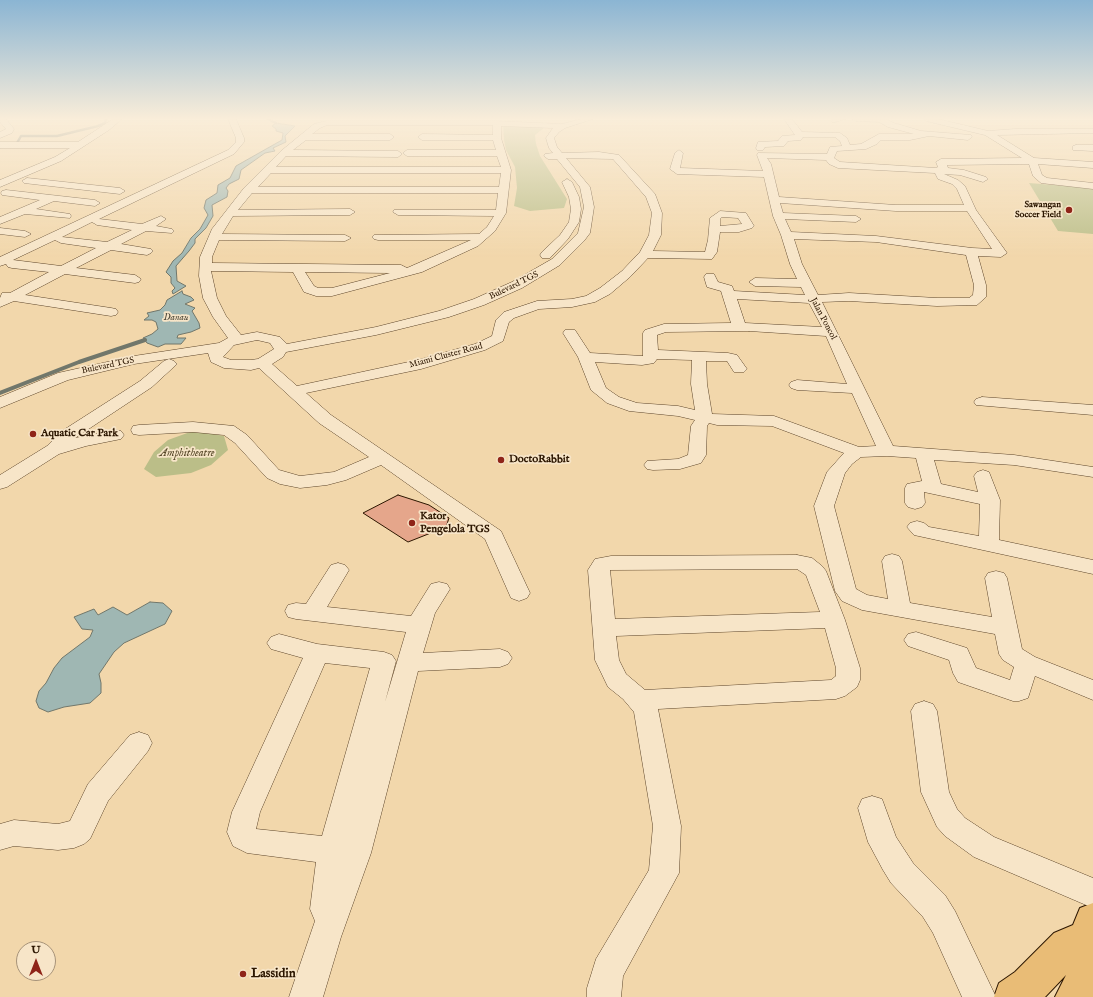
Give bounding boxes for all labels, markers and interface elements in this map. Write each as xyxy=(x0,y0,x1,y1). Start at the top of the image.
place label: Sawangan Soccer Field xyxy=(1015,200,1061,221)
marker: Sawangan Soccer Field xyxy=(1064,205,1074,215)
street label: Bulevard TGS xyxy=(488,269,540,303)
street label: Jalan Poncol xyxy=(807,296,839,342)
water label: Danau xyxy=(163,312,189,324)
street label: Miami Cluster Road xyxy=(408,341,484,371)
street label: Bulevard TGS xyxy=(81,355,135,377)
place label: Aquatic Car Park xyxy=(41,427,118,441)
marker: Aquatic Car Park xyxy=(28,429,38,439)
park label: Amphitheatre xyxy=(160,447,214,461)
place label: DoctoRabbit xyxy=(509,453,569,467)
marker: DoctoRabbit xyxy=(496,455,506,465)
place label: Kator Pengelola TGS xyxy=(420,510,490,536)
marker: Kator Pengelola TGS xyxy=(407,518,417,528)
north arrow xyxy=(16,941,56,981)
text: U xyxy=(31,943,41,957)
place label: Lassidin xyxy=(251,966,296,982)
marker: Lassidin xyxy=(238,969,248,979)

